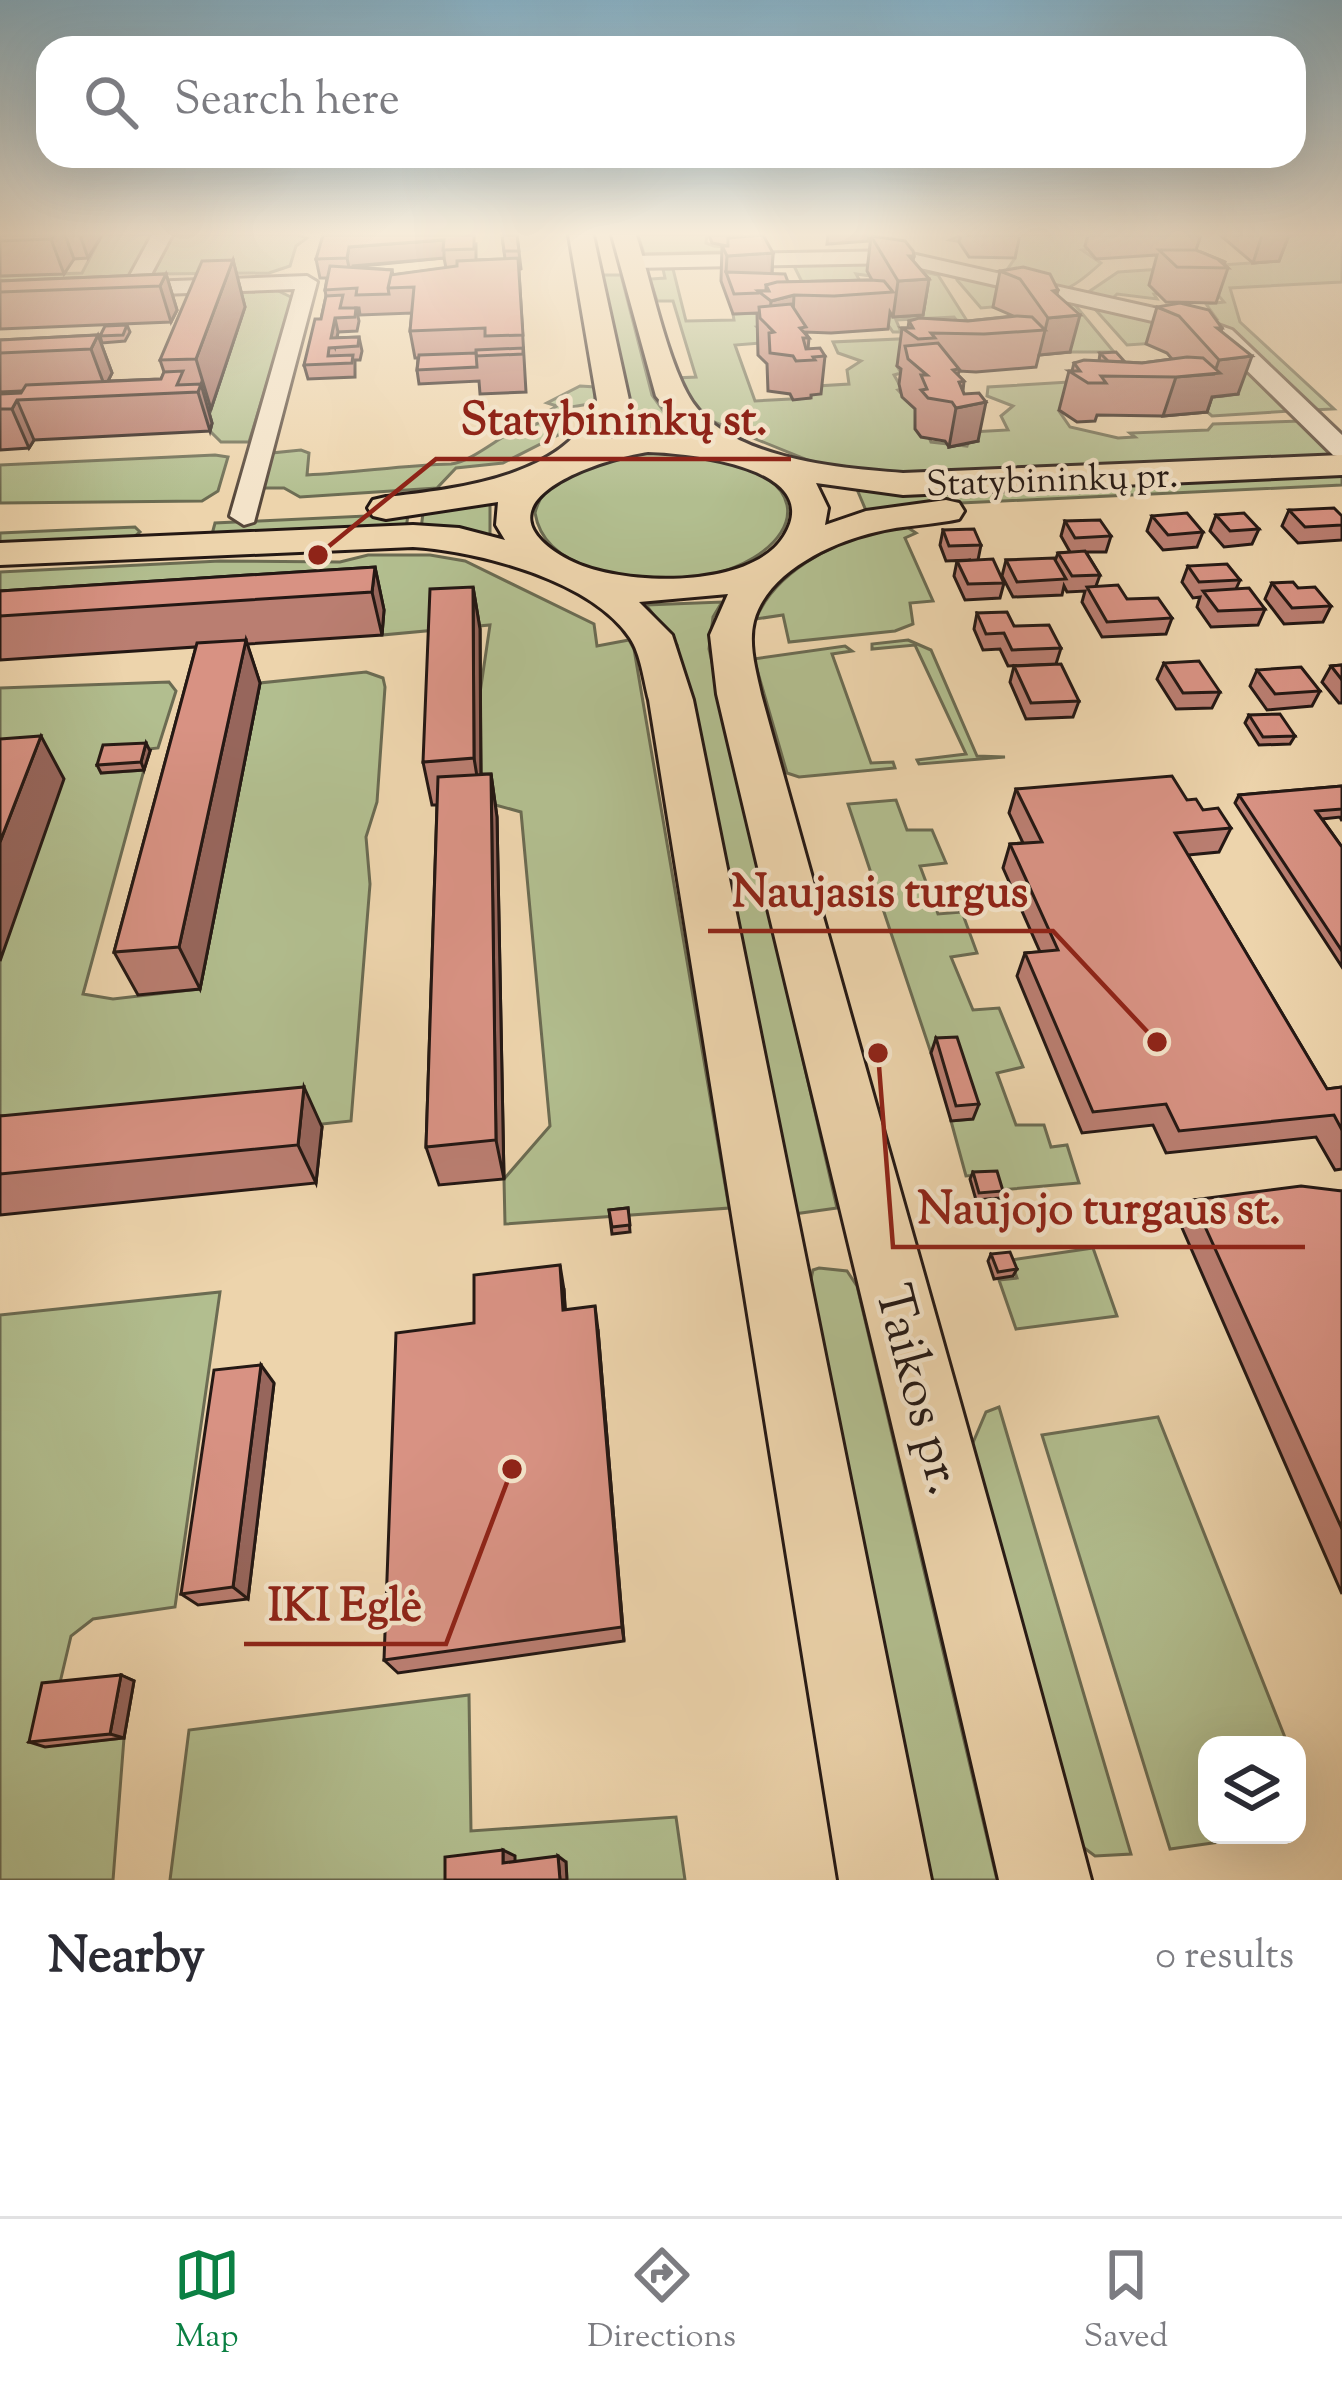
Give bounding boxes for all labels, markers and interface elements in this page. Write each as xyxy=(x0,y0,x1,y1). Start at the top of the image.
search box xyxy=(36,36,1306,168)
icon: search xyxy=(78,69,144,135)
text: Search here xyxy=(174,70,400,135)
callout: Statybininkų st. xyxy=(436,378,791,459)
text: Statybininkų st. xyxy=(461,391,767,456)
street label: Statybininkų pr. xyxy=(925,452,1179,512)
callout: Naujasis turgus xyxy=(708,850,1053,931)
text: Naujasis turgus xyxy=(732,863,1028,928)
callout: Naujojo turgaus st. xyxy=(893,1166,1305,1247)
text: Naujojo turgaus st. xyxy=(917,1180,1281,1245)
street label: Taikos pr. xyxy=(853,1277,979,1504)
callout: IKI Eglė xyxy=(244,1563,446,1644)
text: IKI Eglė xyxy=(268,1577,422,1642)
map controls xyxy=(1198,1736,1306,1844)
button: layers xyxy=(1198,1736,1306,1844)
text: Nearby xyxy=(48,1922,205,1995)
text: 0 results xyxy=(1155,1930,1294,1986)
tab: Map xyxy=(174,2242,240,2362)
tab: Directions xyxy=(587,2242,736,2362)
tab: Saved xyxy=(1084,2242,1168,2362)

